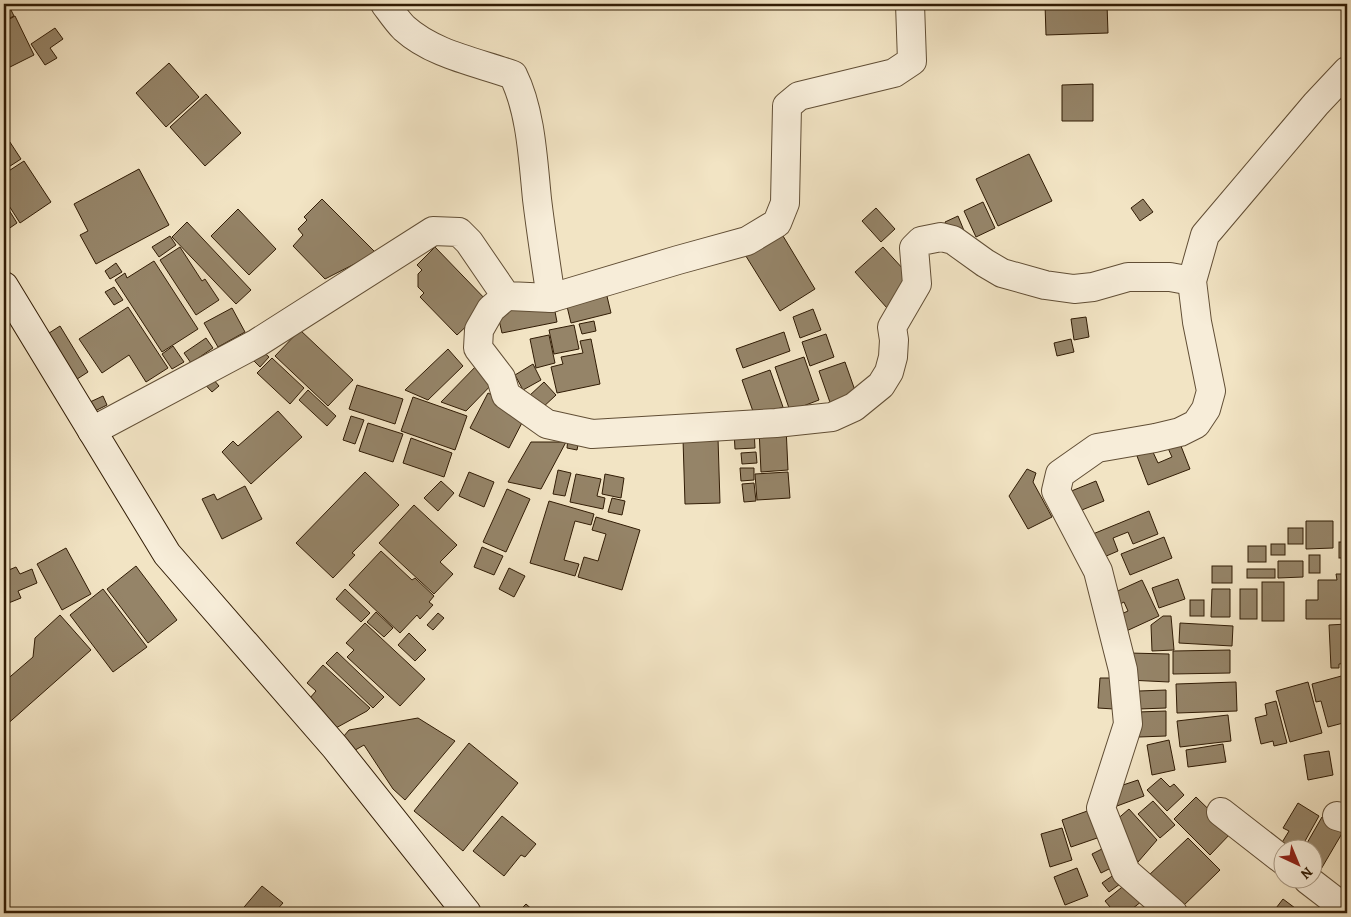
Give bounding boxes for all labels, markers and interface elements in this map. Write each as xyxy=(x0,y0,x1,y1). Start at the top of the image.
north arrow xyxy=(1274,840,1324,890)
text: N xyxy=(1296,863,1317,883)

